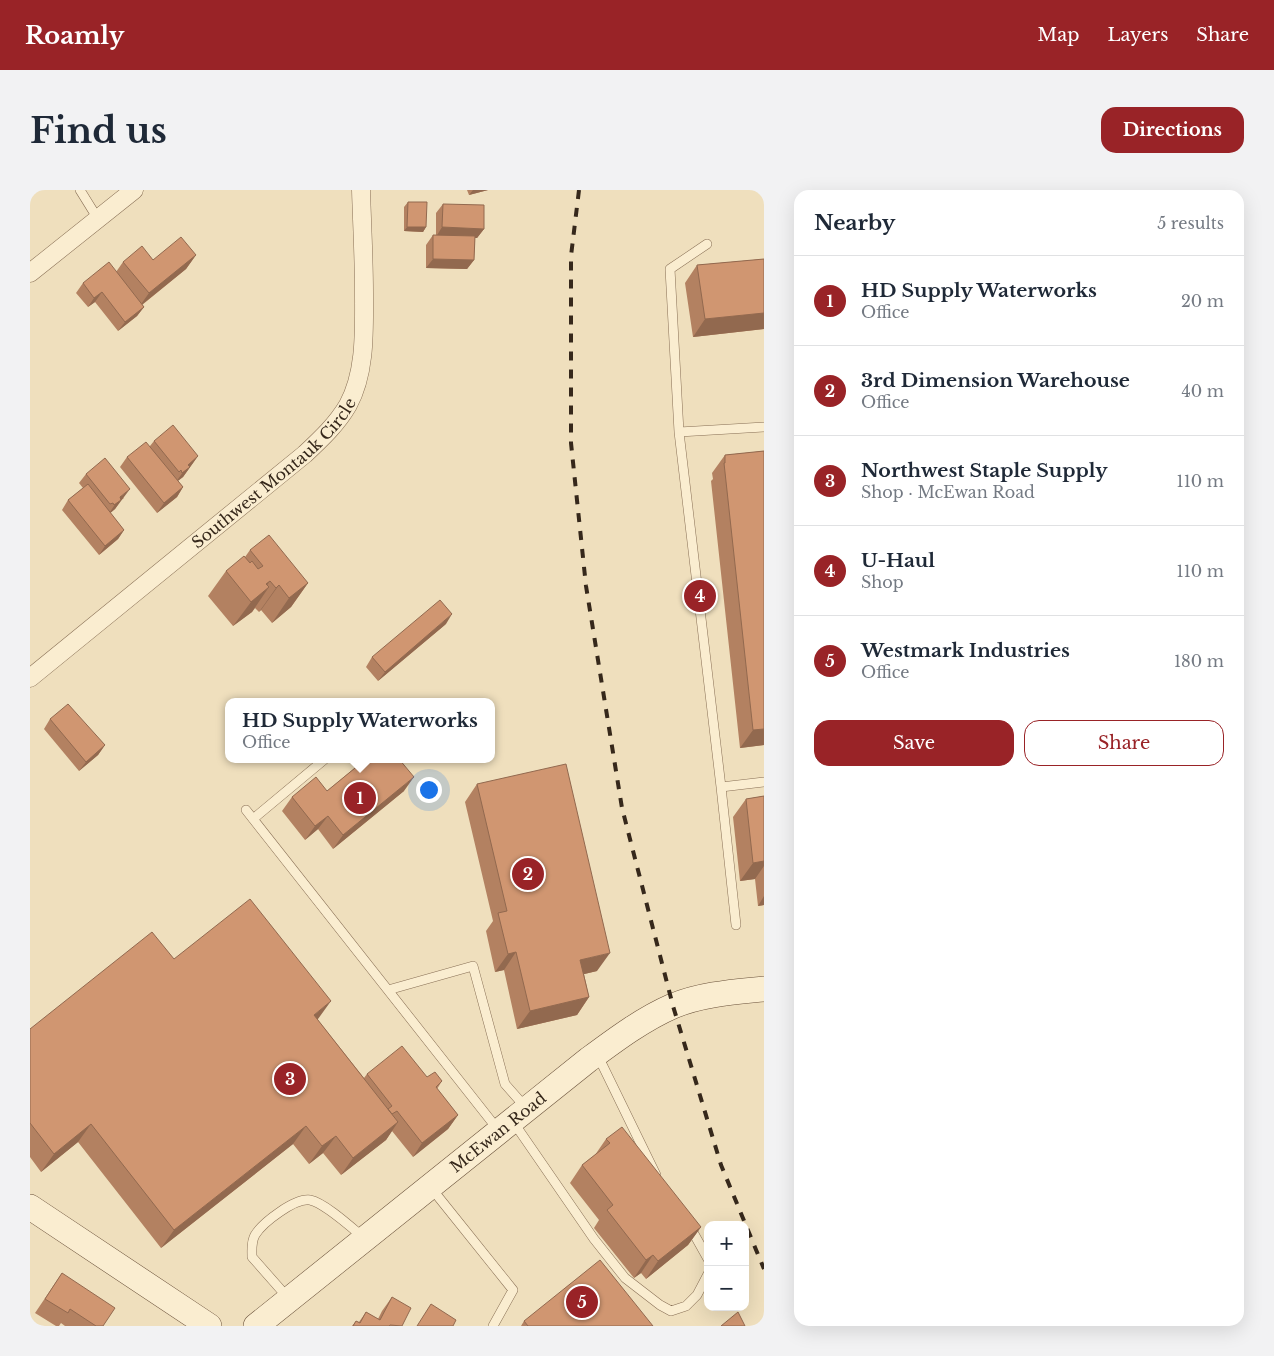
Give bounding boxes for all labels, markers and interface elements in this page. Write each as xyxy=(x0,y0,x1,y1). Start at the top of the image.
text: Roamly xyxy=(25,21,124,50)
text: Map xyxy=(1038,24,1079,46)
text: Layers xyxy=(1107,24,1168,46)
text: Share xyxy=(1196,24,1249,46)
button: Directions xyxy=(1101,107,1244,153)
text: Find us xyxy=(30,109,167,152)
text: Nearby xyxy=(814,210,895,236)
text: 5 results xyxy=(1157,213,1224,233)
text: HD Supply Waterworks xyxy=(861,279,1097,302)
text: 1 xyxy=(827,291,833,311)
text: 20 m xyxy=(1181,291,1224,311)
text: Office xyxy=(861,302,909,322)
text: 3rd Dimension Warehouse xyxy=(861,369,1130,392)
text: 2 xyxy=(825,381,835,401)
text: 40 m xyxy=(1181,381,1224,401)
text: Office xyxy=(861,392,909,412)
street label: Southwest Montauk Circle xyxy=(187,394,360,552)
text: Northwest Staple Supply xyxy=(861,459,1108,482)
text: 3 xyxy=(825,471,835,491)
text: 110 m xyxy=(1177,471,1224,491)
text: Shop · McEwan Road xyxy=(861,482,1035,502)
text: U-Haul xyxy=(861,549,935,572)
text: 4 xyxy=(825,561,835,581)
text: 110 m xyxy=(1177,561,1224,581)
text: Shop xyxy=(861,572,904,592)
pin: 4 xyxy=(684,577,716,615)
text: Westmark Industries xyxy=(861,639,1070,662)
text: 5 xyxy=(825,651,835,671)
text: 180 m xyxy=(1174,651,1224,671)
text: Office xyxy=(861,662,909,682)
popup xyxy=(225,698,495,763)
text: HD Supply Waterworks xyxy=(242,709,478,732)
button: Save xyxy=(814,720,1014,766)
button: Share xyxy=(1024,720,1224,766)
text: Office xyxy=(242,732,291,752)
your location xyxy=(416,777,442,803)
pin: 1 xyxy=(344,779,376,817)
pin: 2 xyxy=(512,855,544,893)
pin: 3 xyxy=(274,1060,306,1098)
street label: McEwan Road xyxy=(446,1087,550,1177)
map controls xyxy=(704,1221,749,1311)
button: + xyxy=(704,1221,749,1266)
button: − xyxy=(704,1266,749,1311)
pin: 5 xyxy=(566,1283,598,1321)

